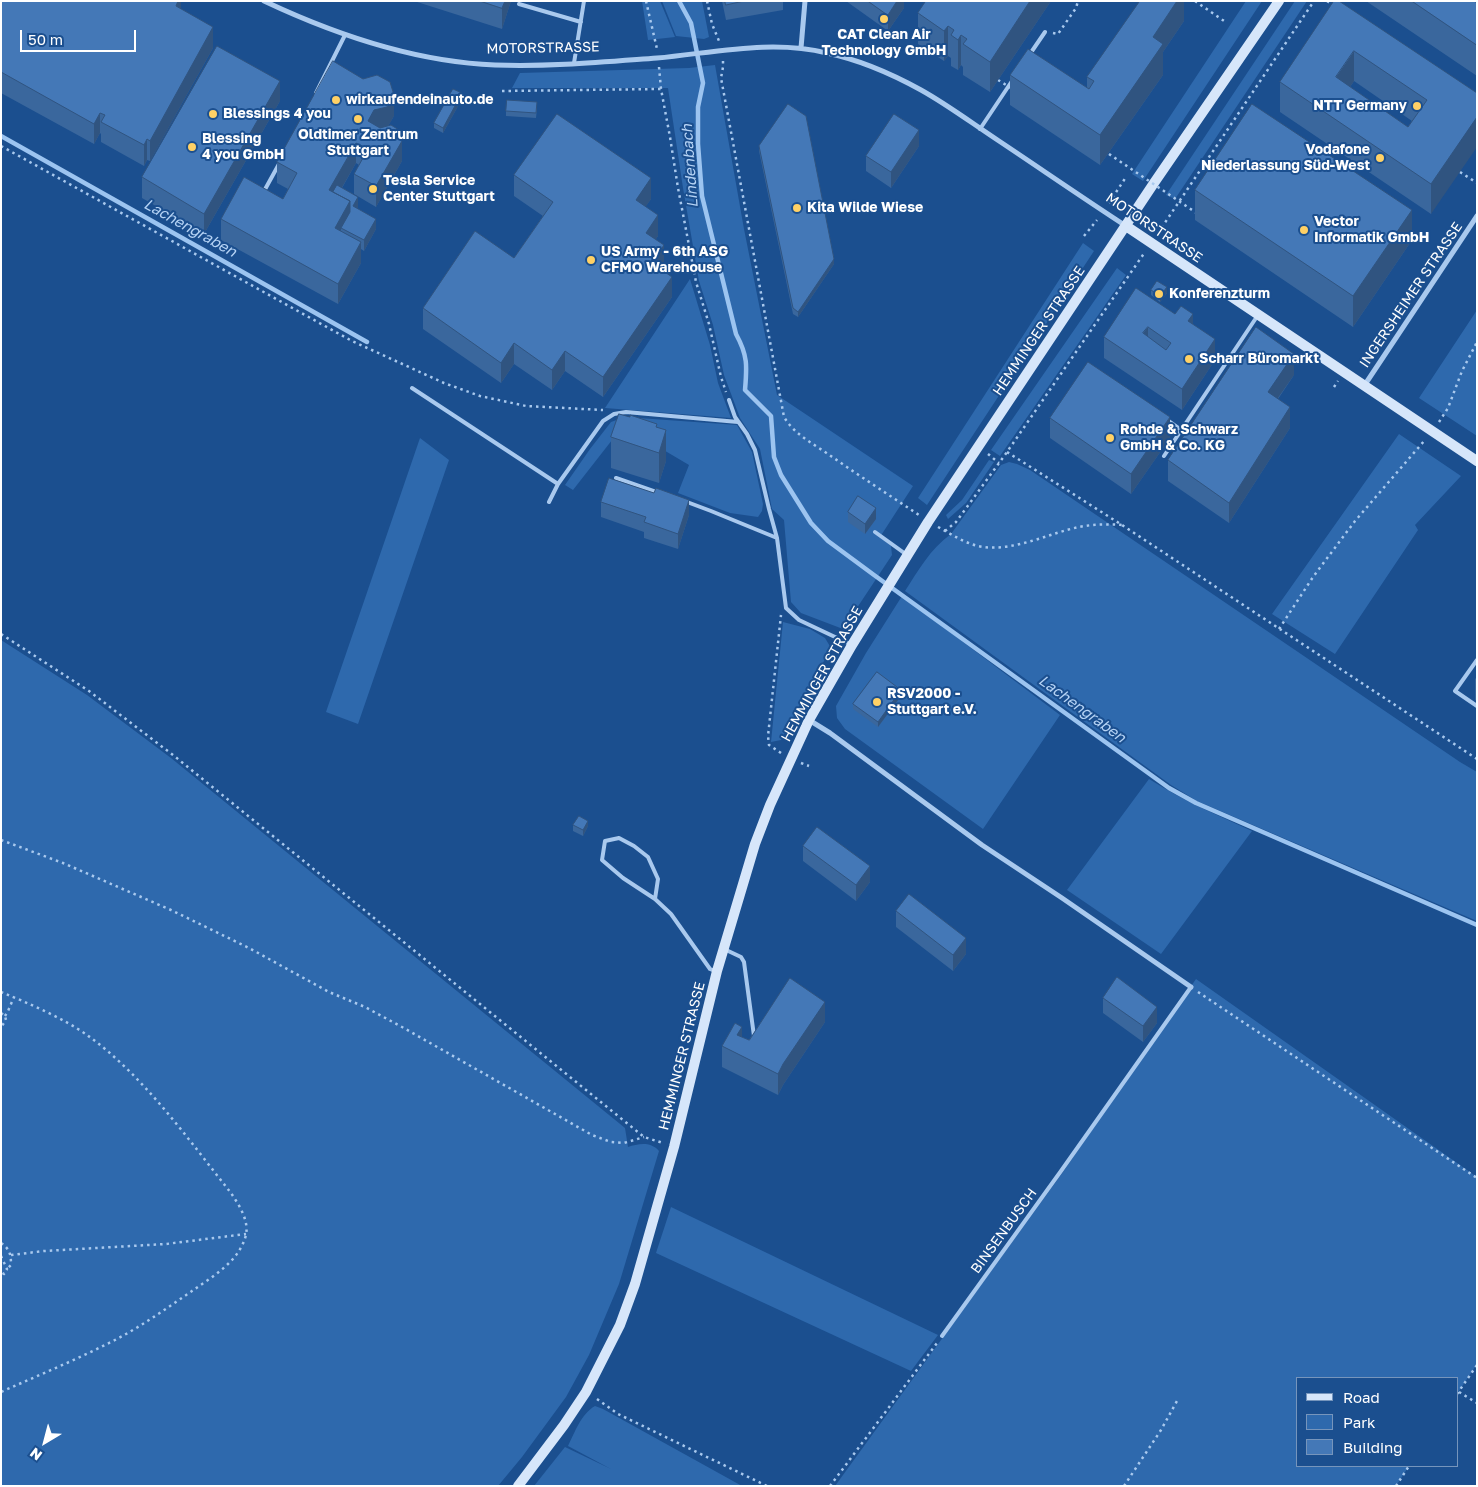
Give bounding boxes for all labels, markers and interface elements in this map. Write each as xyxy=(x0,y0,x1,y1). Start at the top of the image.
marker: CAT Clean Air Technology GmbH xyxy=(878,13,890,25)
scale bar xyxy=(22,20,139,52)
place label: CAT Clean Air Technology GmbH xyxy=(822,27,946,59)
text: 50 m xyxy=(28,30,63,48)
street label: MOTORSTRASSE xyxy=(486,39,600,57)
place label: wirkaufendeinauto.de xyxy=(346,92,494,108)
marker: wirkaufendeinauto.de xyxy=(330,94,342,106)
place label: NTT Germany xyxy=(1313,98,1407,114)
marker: NTT Germany xyxy=(1411,100,1423,112)
place label: Blessings 4 you xyxy=(223,106,331,122)
marker: Blessings 4 you xyxy=(207,108,219,120)
marker: Oldtimer Zentrum Stuttgart xyxy=(352,113,364,125)
water label: Lindenbach xyxy=(678,123,702,209)
place label: Oldtimer Zentrum Stuttgart xyxy=(298,127,418,160)
place label: Blessing 4 you GmbH xyxy=(202,131,284,164)
marker: Blessing 4 you GmbH xyxy=(186,141,198,153)
place label: Vodafone Niederlassung Süd-West xyxy=(1201,142,1370,174)
marker: Vodafone Niederlassung Süd-West xyxy=(1374,152,1386,164)
place label: Tesla Service Center Stuttgart xyxy=(383,173,495,206)
marker: Tesla Service Center Stuttgart xyxy=(367,183,379,195)
street label: MOTORSTRASSE xyxy=(1102,189,1206,267)
water label: Lachengraben xyxy=(141,195,239,261)
place label: Kita Wilde Wiese xyxy=(807,200,923,216)
marker: Kita Wilde Wiese xyxy=(791,202,803,214)
place label: Vector Informatik GmbH xyxy=(1314,214,1429,246)
street label: INGERSHEIMER STRASSE xyxy=(1356,219,1466,371)
marker: Vector Informatik GmbH xyxy=(1298,224,1310,236)
place label: US Army - 6th ASG CFMO Warehouse xyxy=(601,244,728,276)
marker: US Army - 6th ASG CFMO Warehouse xyxy=(585,254,597,266)
street label: HEMMINGER STRASSE xyxy=(989,263,1089,399)
place label: Konferenzturm xyxy=(1169,286,1270,302)
marker: Konferenzturm xyxy=(1153,288,1165,300)
place label: Scharr Büromarkt xyxy=(1199,351,1319,367)
marker: Scharr Büromarkt xyxy=(1183,353,1195,365)
place label: Rohde & Schwarz GmbH & Co. KG xyxy=(1120,422,1238,454)
marker: Rohde & Schwarz GmbH & Co. KG xyxy=(1104,432,1116,444)
street label: HEMMINGER STRASSE xyxy=(778,603,866,745)
water label: Lachengraben xyxy=(1035,671,1129,747)
place label: RSV2000 - Stuttgart e.V. xyxy=(887,686,977,719)
marker: RSV2000 - Stuttgart e.V. xyxy=(871,696,883,708)
street label: HEMMINGER STRASSE xyxy=(655,980,709,1132)
street label: BINSENBUSCH xyxy=(967,1185,1041,1277)
legend xyxy=(1296,1377,1458,1467)
text: Road xyxy=(1343,1388,1380,1406)
text: Park xyxy=(1343,1413,1375,1431)
north arrow xyxy=(20,1417,70,1467)
text: Building xyxy=(1343,1438,1403,1456)
text: N xyxy=(26,1444,45,1464)

